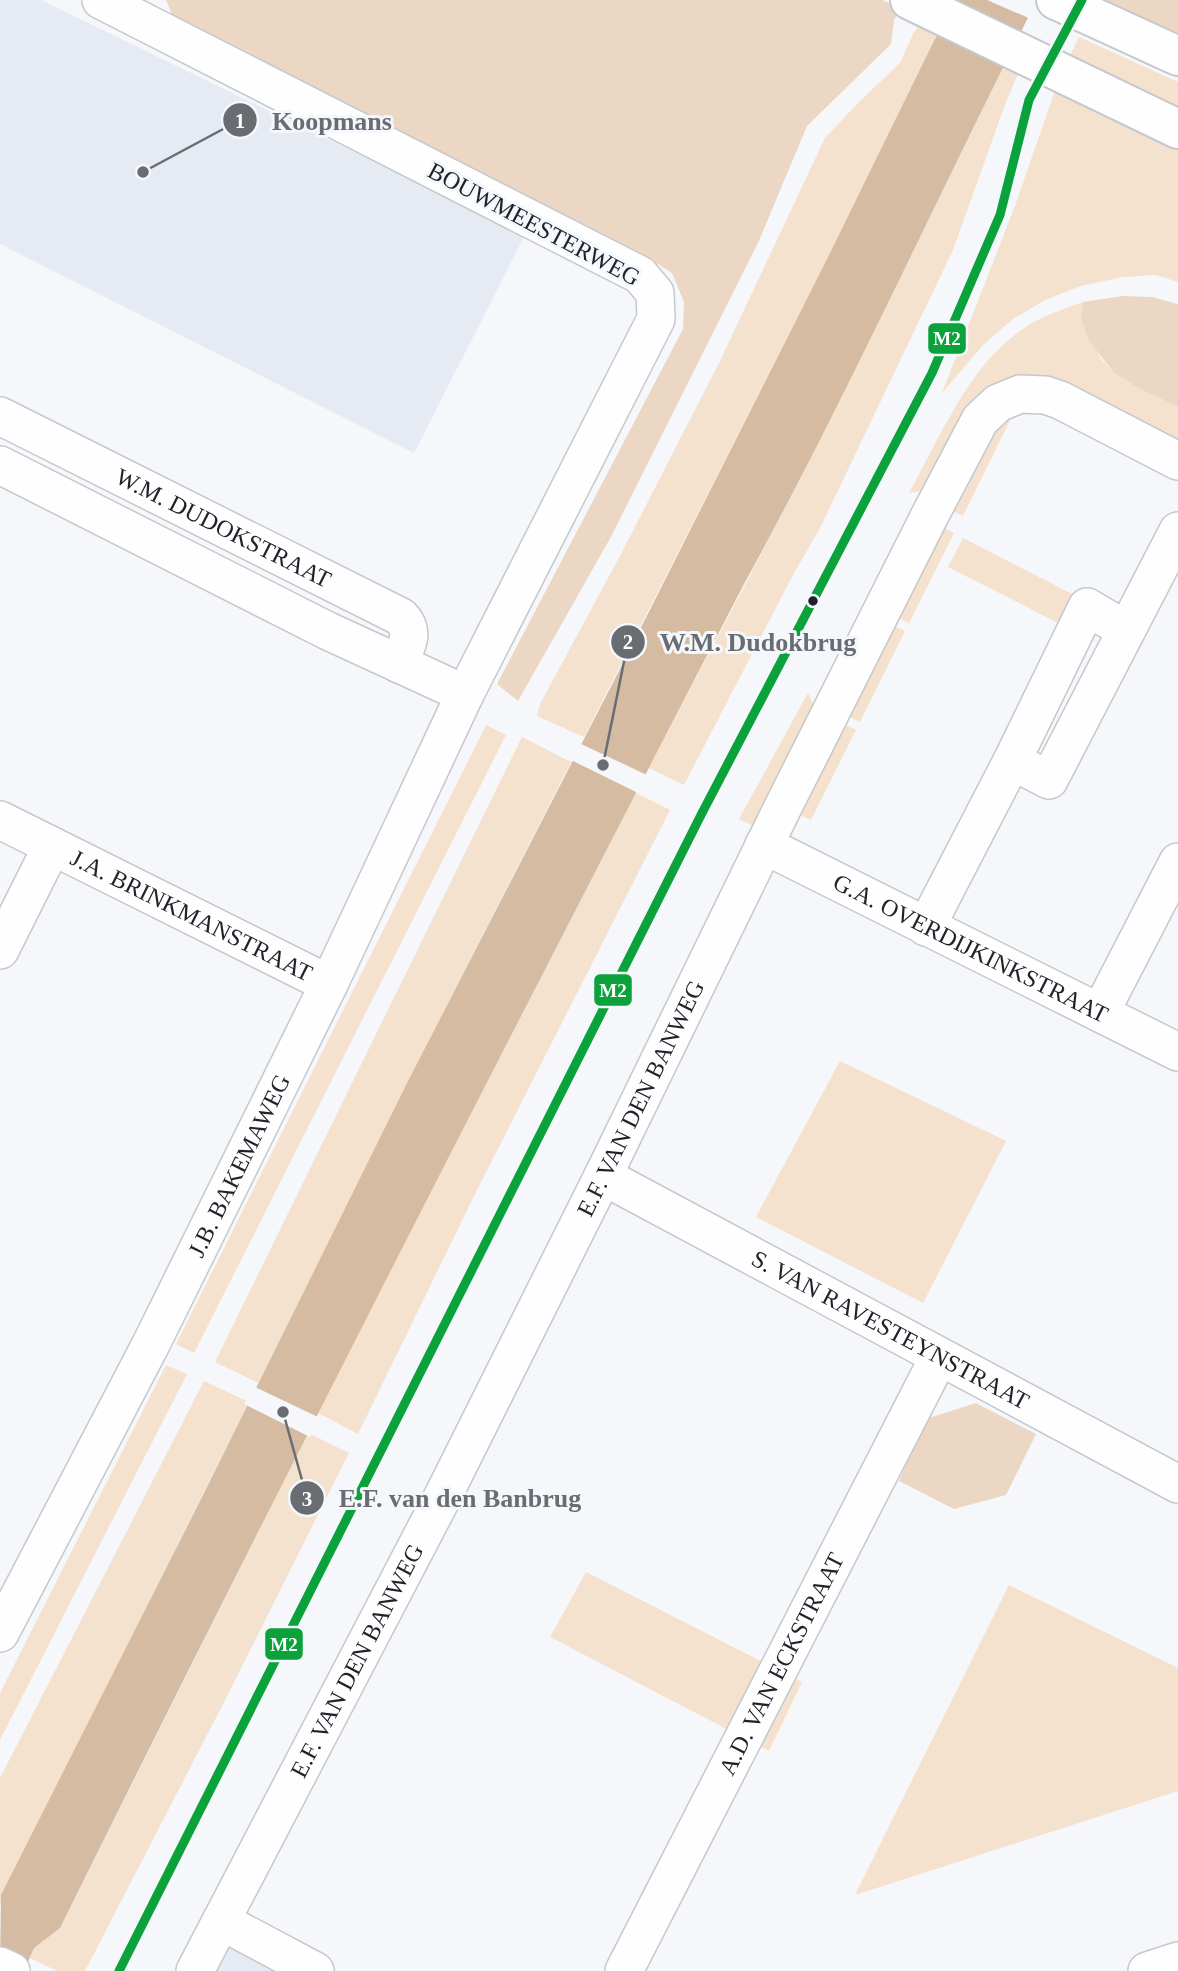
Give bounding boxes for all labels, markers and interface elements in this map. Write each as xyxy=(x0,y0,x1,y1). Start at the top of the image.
callout: Koopmans xyxy=(223,97,406,144)
text: Koopmans xyxy=(272,107,392,136)
text: 1 xyxy=(235,109,245,133)
street label: BOUWMEESTERWEG xyxy=(424,157,644,291)
line badge: M2 xyxy=(927,322,967,355)
text: M2 xyxy=(933,328,961,349)
street label: W.M. DUDOKSTRAAT xyxy=(112,463,336,593)
unlabelled marker xyxy=(806,594,820,608)
callout: W.M. Dudokbrug xyxy=(611,619,870,666)
text: W.M. Dudokbrug xyxy=(660,628,856,657)
text: 2 xyxy=(623,630,633,654)
street label: J.A. BRINKMANSTRAAT xyxy=(67,844,317,987)
street label: G.A. OVERDIJKINKSTRAAT xyxy=(829,869,1112,1028)
line badge: M2 xyxy=(593,973,633,1007)
street label: E.F. VAN DEN BANWEG xyxy=(572,976,709,1221)
text: M2 xyxy=(599,980,627,1001)
street label: J.B. BAKEMAWEG xyxy=(183,1070,295,1261)
street label: S. VAN RAVESTEYNSTRAAT xyxy=(747,1245,1034,1415)
callout: E.F. van den Banbrug xyxy=(290,1475,595,1522)
text: E.F. van den Banbrug xyxy=(339,1484,581,1513)
text: 3 xyxy=(302,1487,312,1511)
street label: E.F. VAN DEN BANWEG xyxy=(285,1540,428,1782)
street label: A.D. VAN ECKSTRAAT xyxy=(714,1548,849,1779)
line badge: M2 xyxy=(264,1627,304,1661)
text: M2 xyxy=(270,1634,298,1655)

